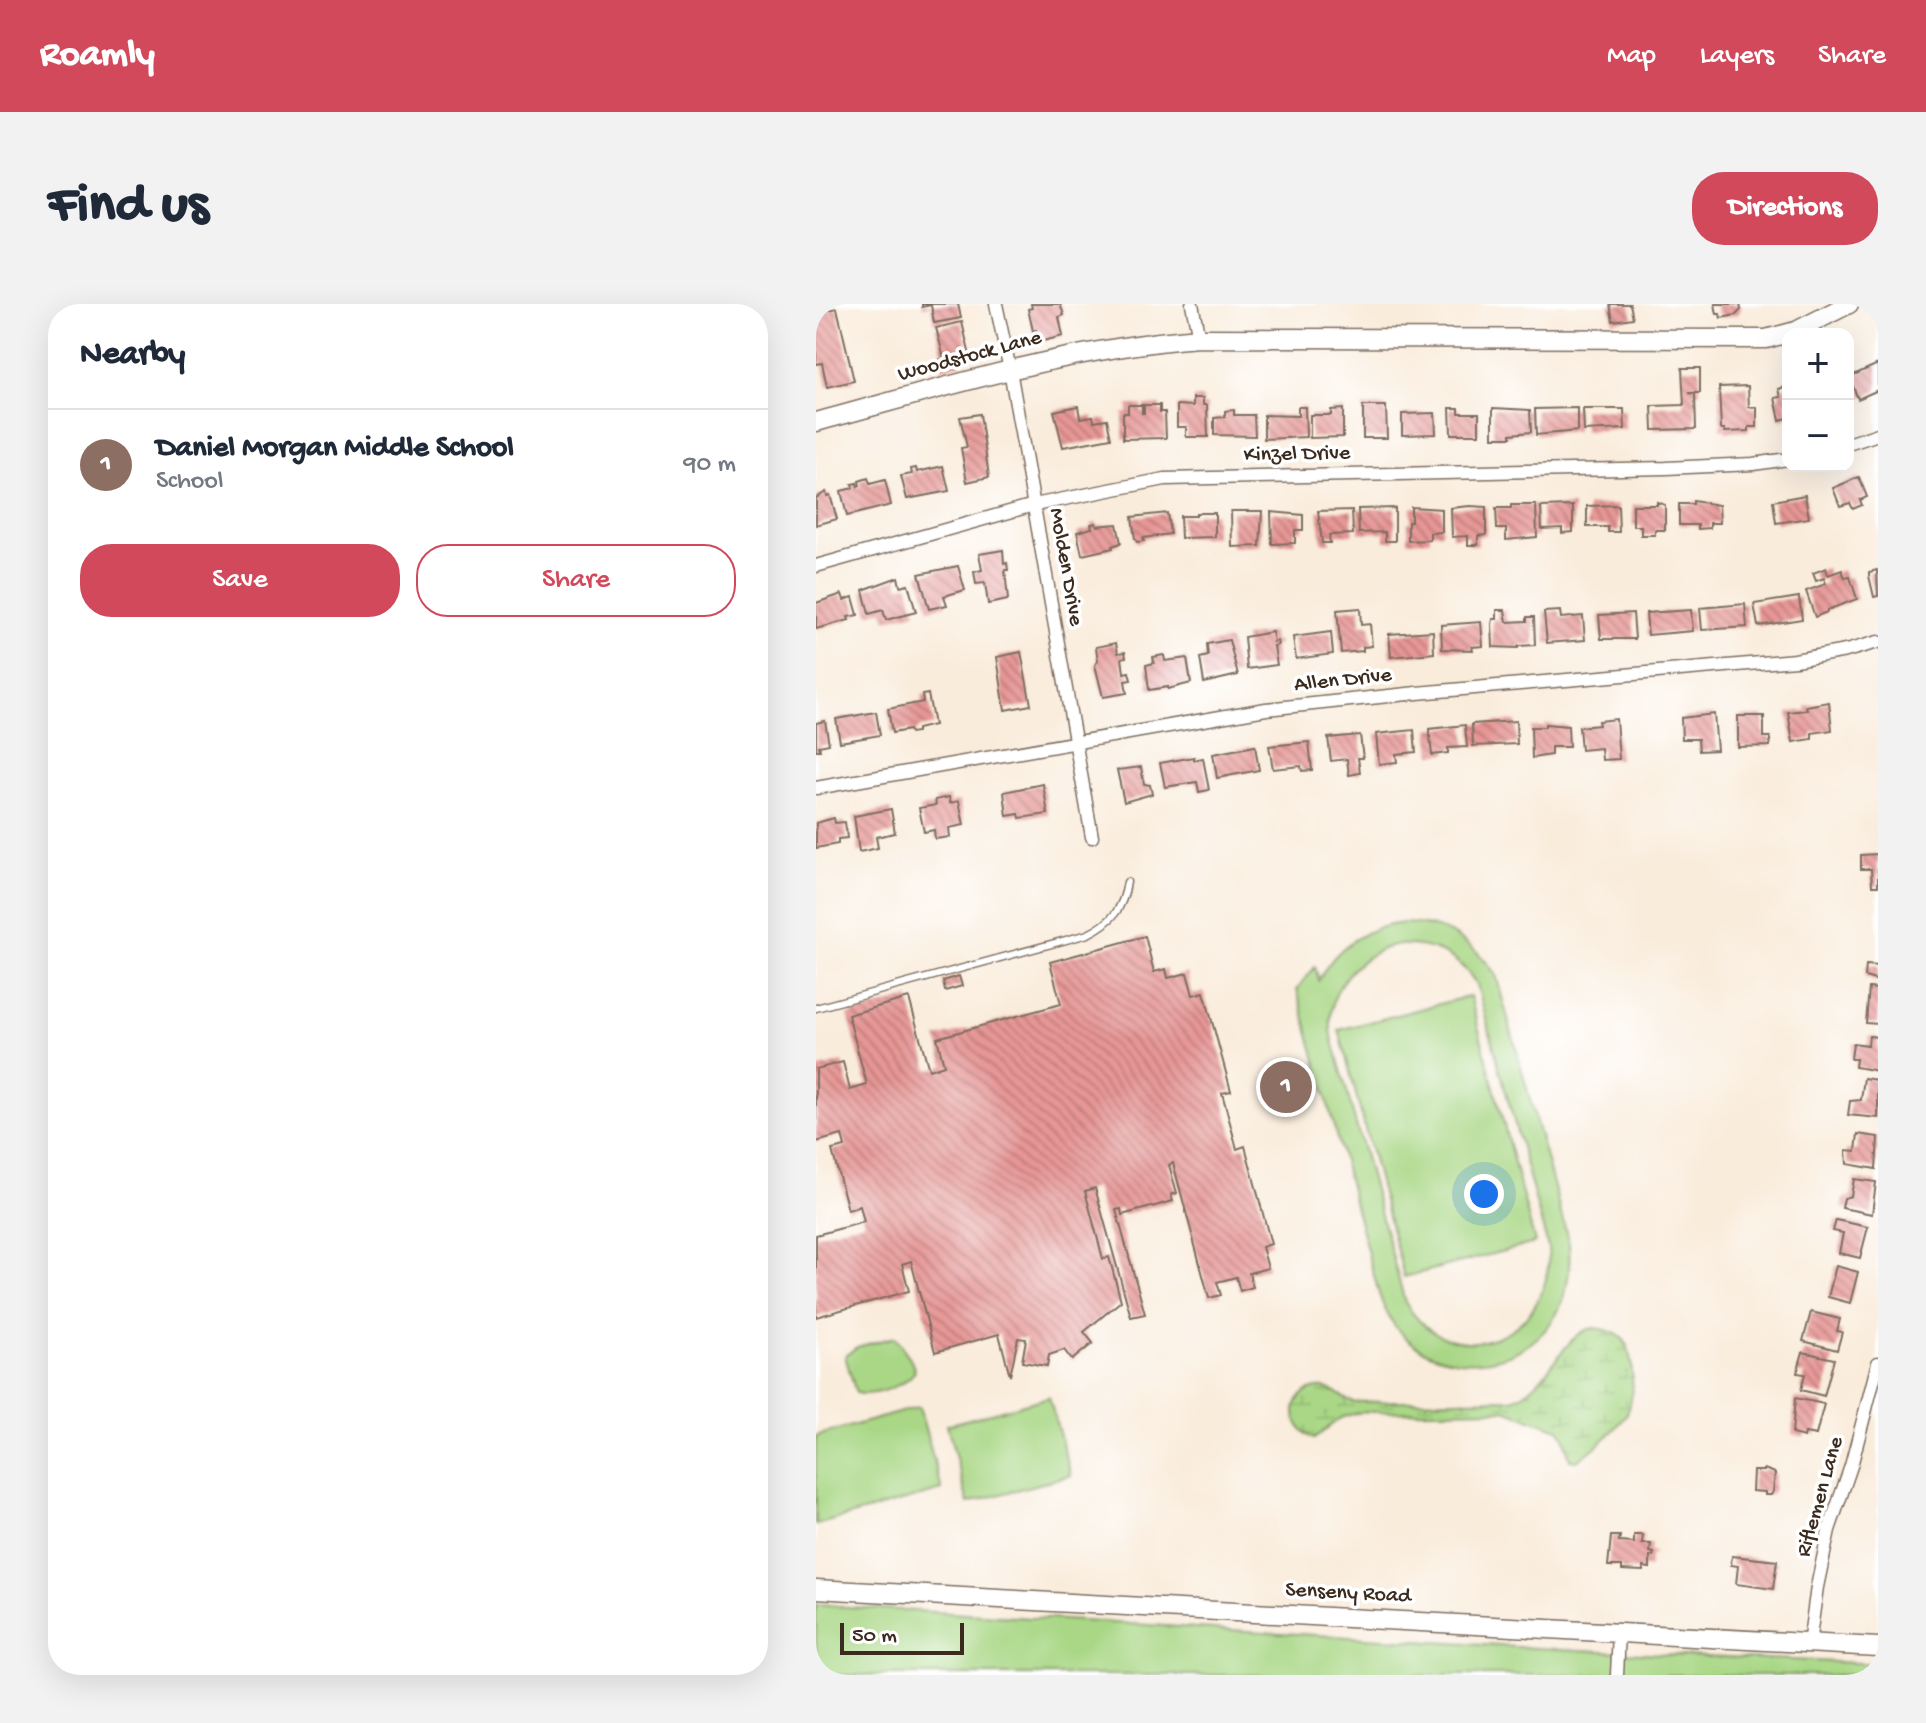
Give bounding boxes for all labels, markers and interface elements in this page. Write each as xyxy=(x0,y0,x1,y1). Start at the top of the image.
text: Roamly xyxy=(40,34,155,78)
text: Map xyxy=(1607,40,1656,73)
text: Layers xyxy=(1700,40,1774,73)
text: Share xyxy=(1818,40,1886,73)
button: Directions xyxy=(1692,172,1878,245)
text: Find us xyxy=(48,175,208,241)
street label: Woodstock Lane xyxy=(895,325,1045,389)
map controls xyxy=(1782,328,1854,472)
button: + xyxy=(1782,328,1854,400)
text: Nearby xyxy=(80,336,185,376)
button: − xyxy=(1782,400,1854,472)
text: Daniel Morgan Middle School xyxy=(156,432,514,467)
street label: Kinzel Drive xyxy=(1244,441,1351,469)
text: 1 xyxy=(101,450,111,481)
text: 90 m xyxy=(684,450,736,481)
text: School xyxy=(156,467,224,498)
street label: Molden Drive xyxy=(1042,506,1088,629)
button: Save xyxy=(80,544,400,617)
button: Share xyxy=(416,544,736,617)
street label: Allen Drive xyxy=(1293,663,1394,699)
pin: 1 xyxy=(1260,1057,1312,1117)
your location xyxy=(1464,1174,1504,1214)
street label: Riflemen Lane xyxy=(1791,1433,1851,1560)
street label: Senseny Road xyxy=(1284,1578,1414,1610)
scale bar xyxy=(840,1619,964,1655)
text: 50 m xyxy=(852,1624,897,1650)

